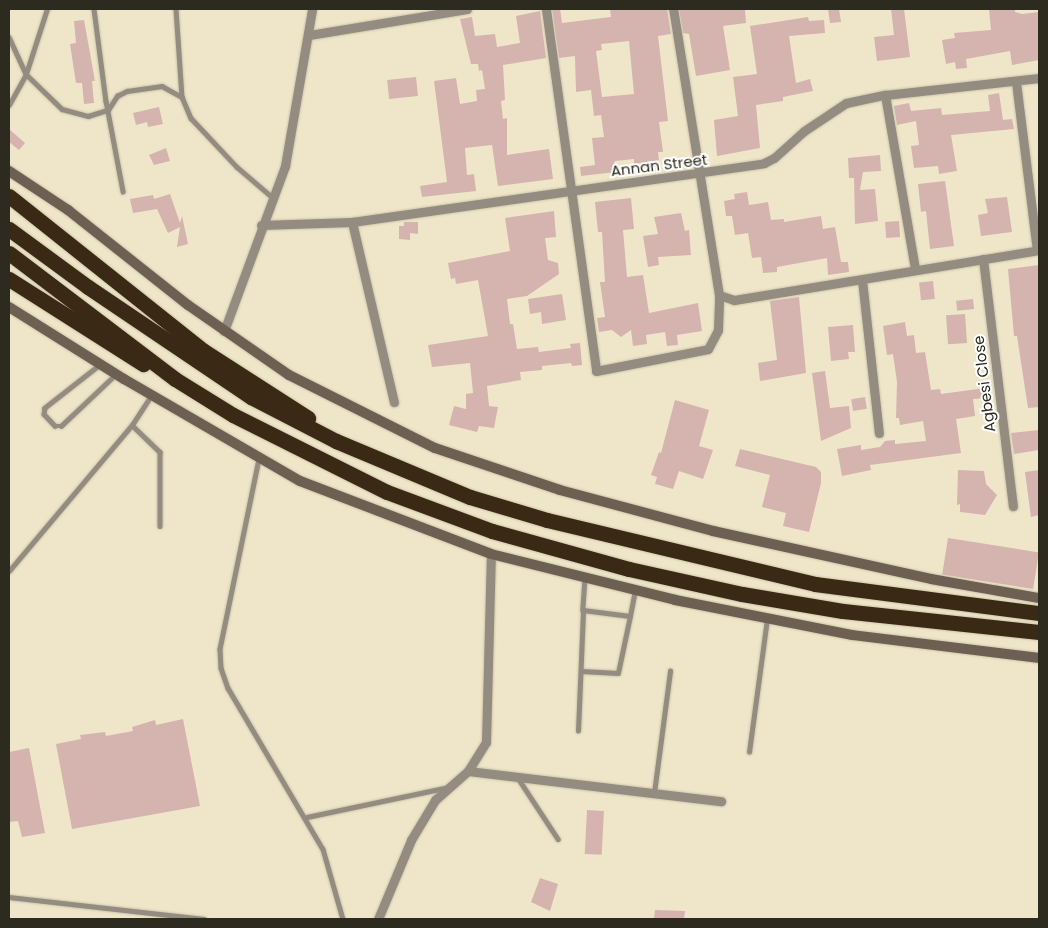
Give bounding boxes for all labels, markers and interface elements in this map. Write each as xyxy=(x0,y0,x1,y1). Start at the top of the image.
street label: Annan Street xyxy=(610,150,708,180)
street label: Agbesi Close xyxy=(969,335,999,433)

